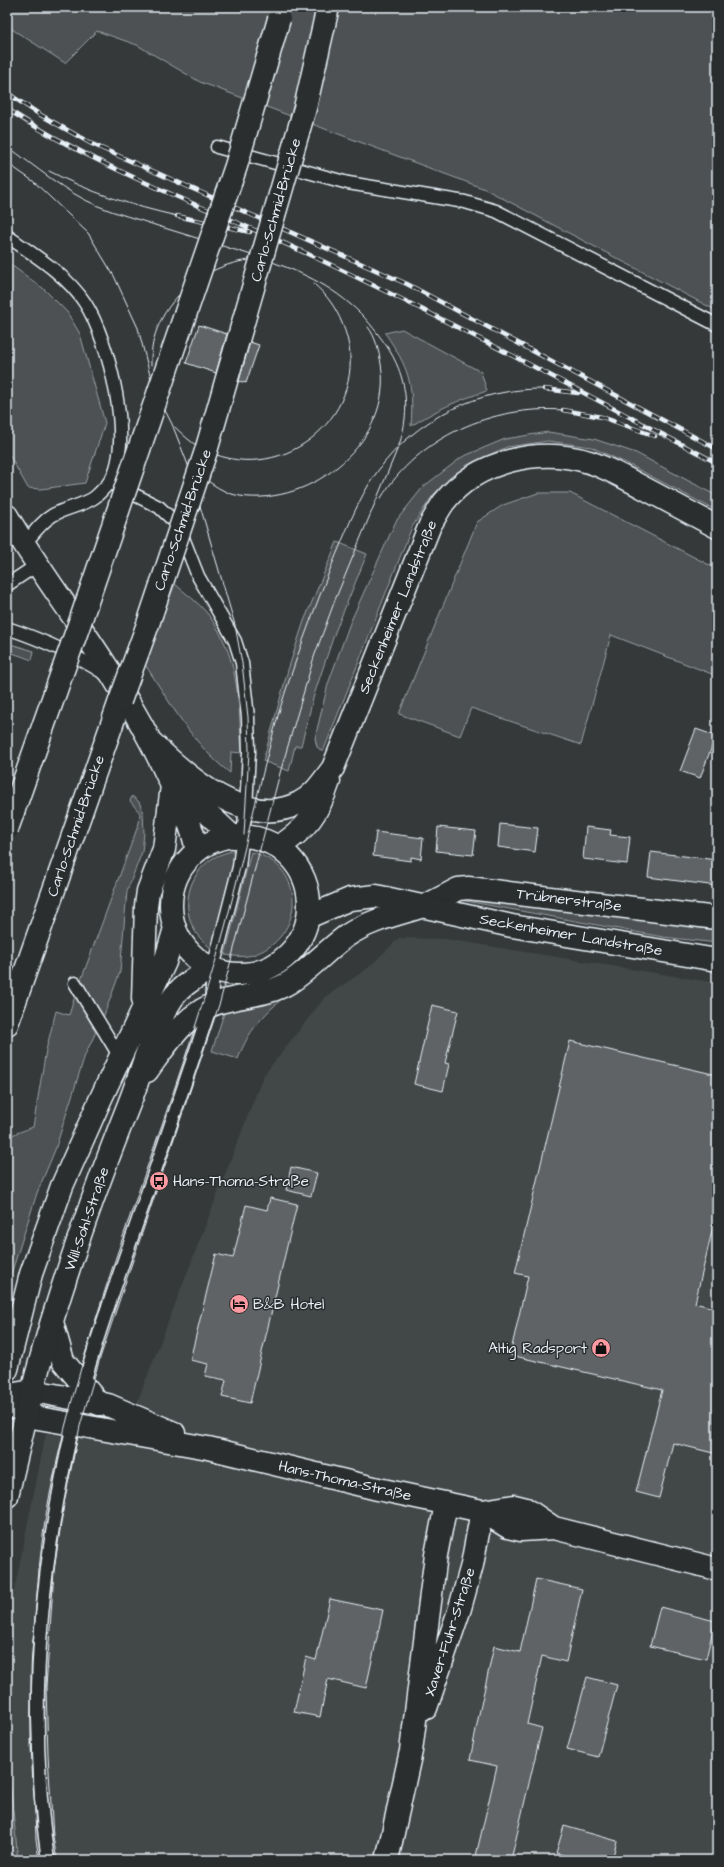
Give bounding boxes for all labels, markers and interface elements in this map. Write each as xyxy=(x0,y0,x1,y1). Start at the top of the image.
street label: Carlo-Schmid-Brücke xyxy=(245,136,307,284)
street label: Carlo-Schmid-Brücke xyxy=(149,447,217,593)
street label: Seckenheimer Landstraße xyxy=(354,517,442,697)
street label: Carlo-Schmid-Brücke xyxy=(42,753,110,899)
street label: Trübnerstraße xyxy=(515,883,623,917)
street label: Seckenheimer Landstraße xyxy=(478,909,664,961)
street label: Will-Sohl-Straße xyxy=(59,1164,115,1274)
bus stop icon: Hans-Thoma-Straße xyxy=(148,1170,170,1192)
place label: Hans-Thoma-Straße xyxy=(173,1171,309,1192)
hotel icon: B&B Hotel xyxy=(228,1293,250,1315)
place label: B&B Hotel xyxy=(253,1294,324,1315)
shop icon: Altig Radsport xyxy=(590,1337,612,1359)
place label: Altig Radsport xyxy=(488,1338,587,1360)
street label: Hans-Thoma-Straße xyxy=(276,1455,414,1507)
street label: Xaver-Fuhr-Straße xyxy=(419,1565,481,1699)

